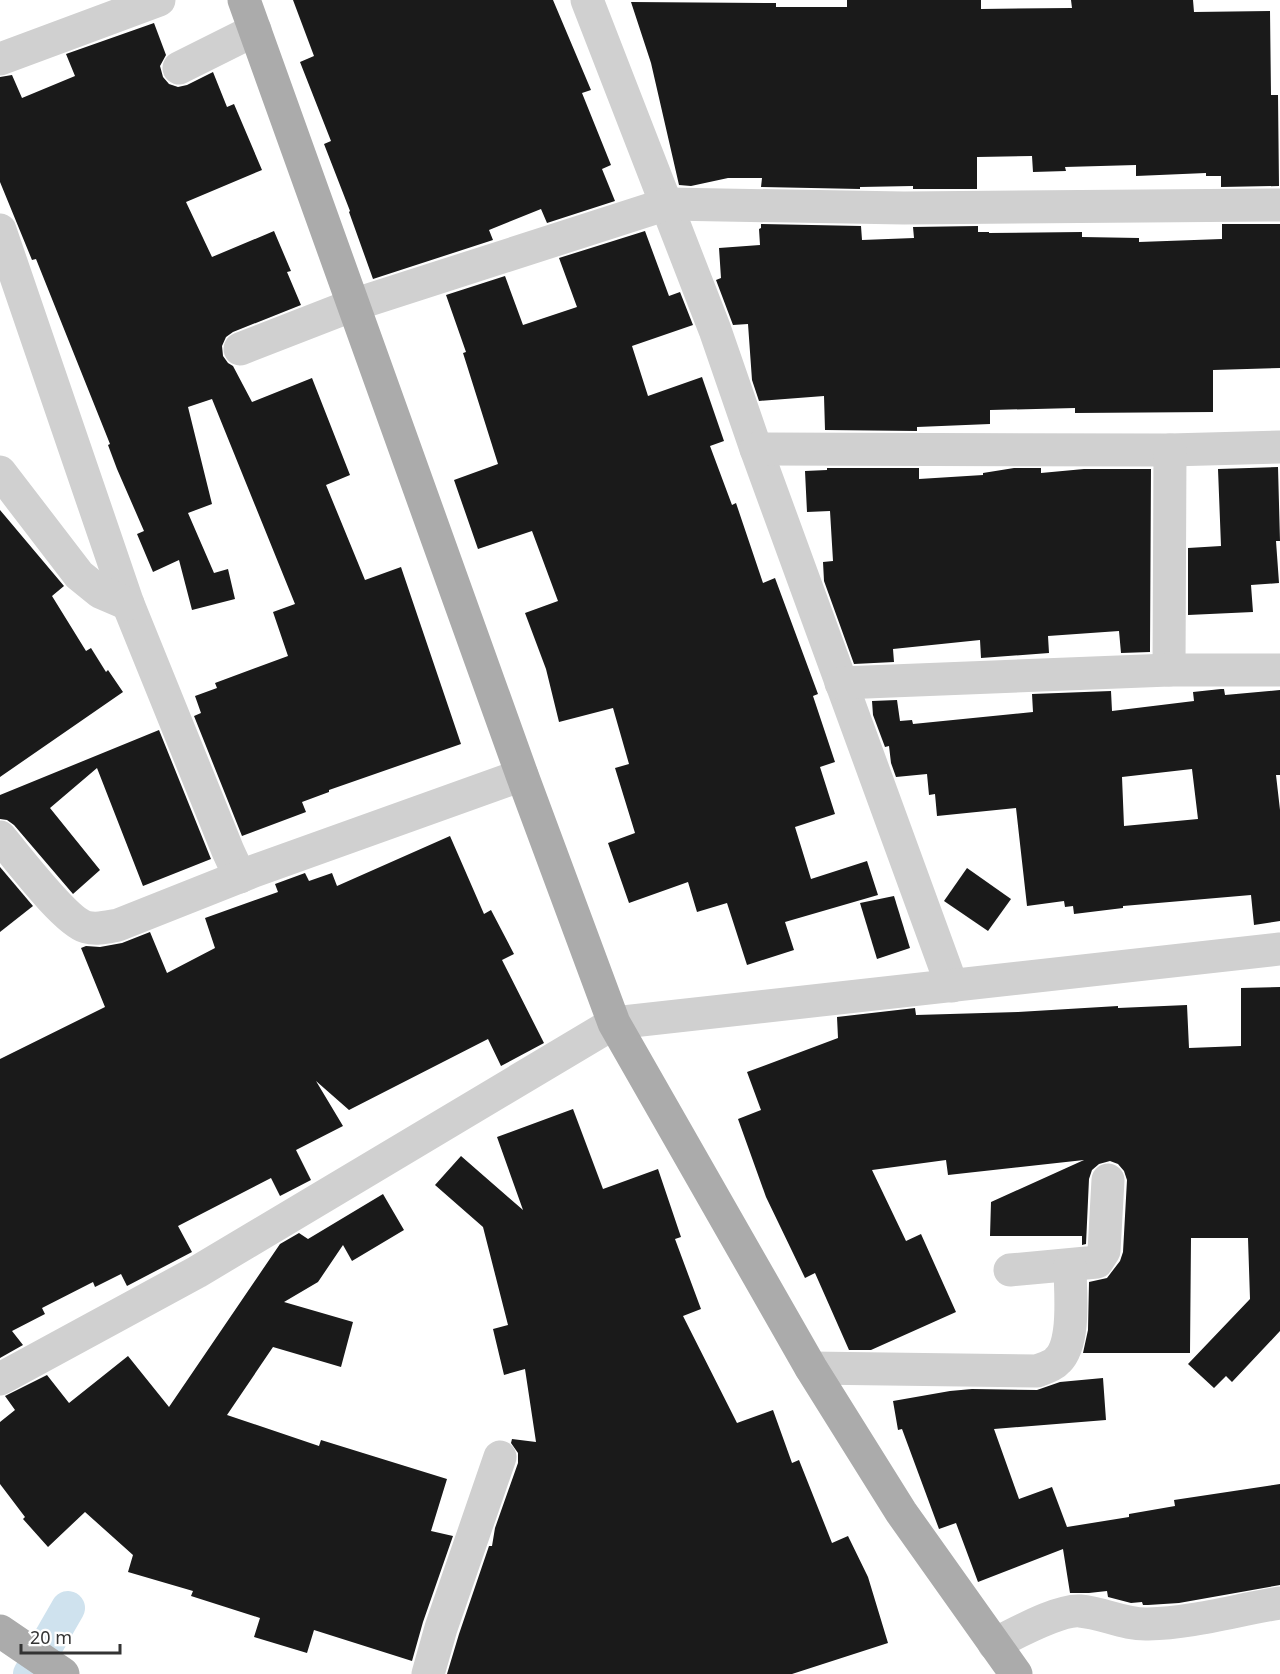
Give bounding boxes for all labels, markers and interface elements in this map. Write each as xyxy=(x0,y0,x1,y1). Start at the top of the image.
scale bar xyxy=(21,1617,120,1655)
text: 20 m xyxy=(30,1625,72,1649)

